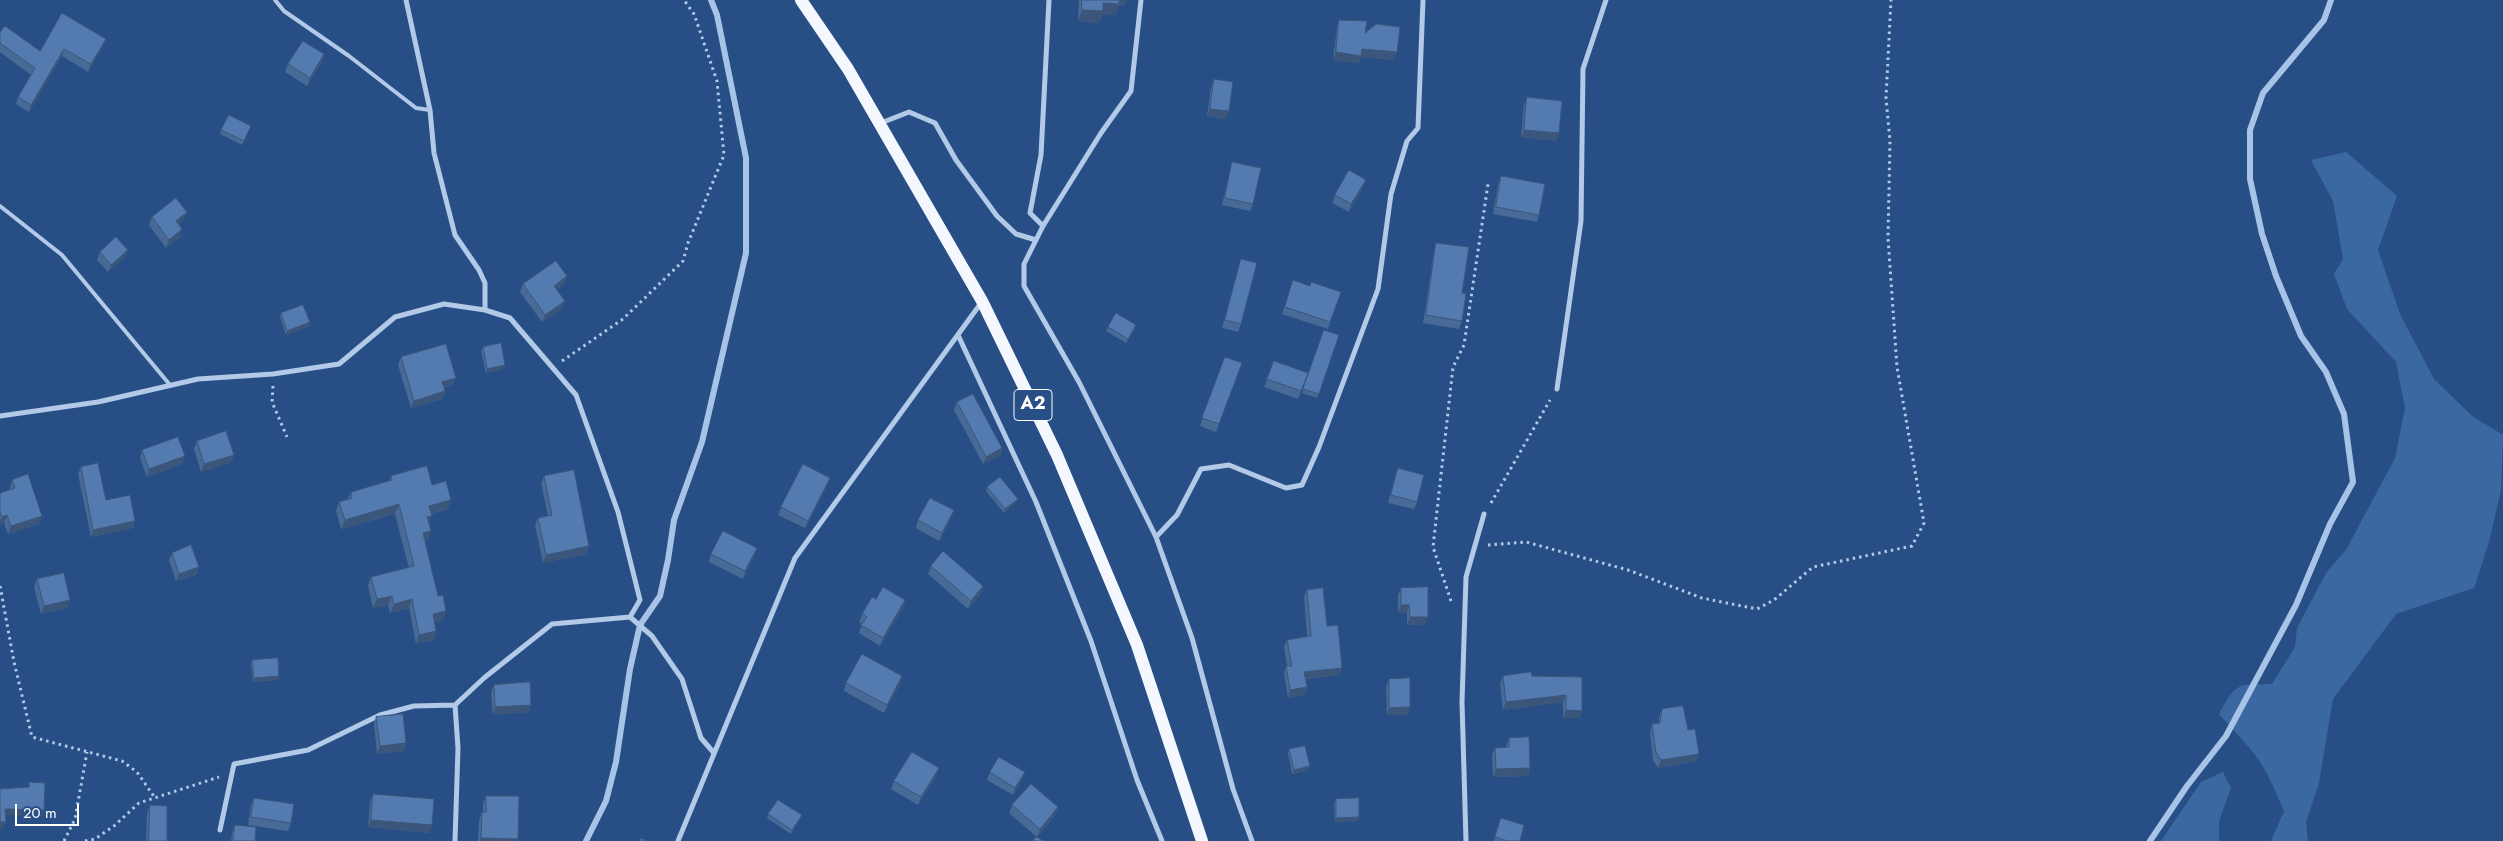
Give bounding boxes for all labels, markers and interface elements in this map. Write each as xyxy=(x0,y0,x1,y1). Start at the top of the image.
road number: A2 xyxy=(1014,390,1052,420)
scale bar xyxy=(18,794,81,826)
text: 20 m xyxy=(23,802,57,824)

